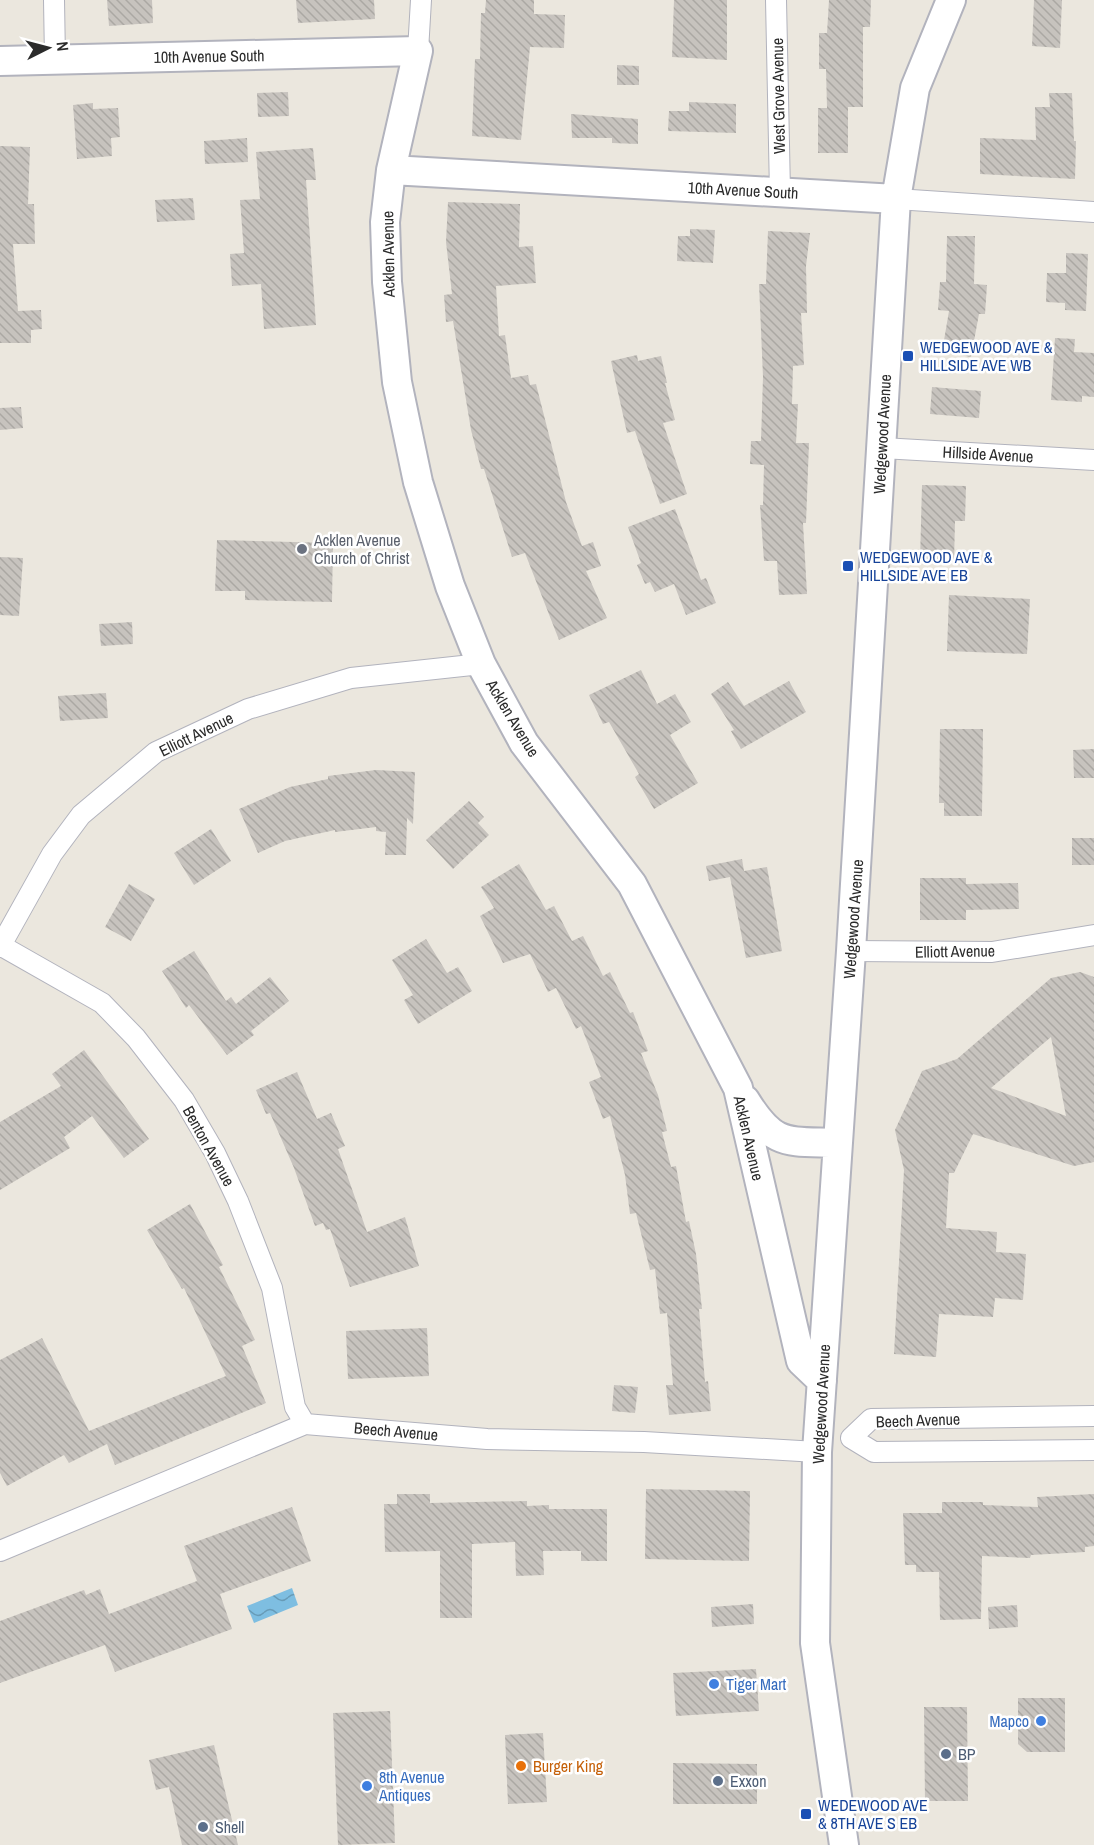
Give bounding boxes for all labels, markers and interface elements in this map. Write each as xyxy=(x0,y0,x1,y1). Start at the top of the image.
north arrow xyxy=(18,18,78,78)
street label: West Grove Avenue xyxy=(766,38,790,154)
text: N xyxy=(51,41,74,52)
street label: 10th Avenue South xyxy=(153,44,265,68)
street label: 10th Avenue South xyxy=(687,176,799,204)
street label: Acklen Avenue xyxy=(376,211,400,298)
place label: WEDGEWOOD AVE & HILLSIDE AVE WB xyxy=(920,336,1053,376)
marker: WEDGEWOOD AVE & HILLSIDE AVE WB xyxy=(901,349,915,363)
street label: Wedgewood Avenue xyxy=(868,374,896,494)
street label: Hillside Avenue xyxy=(942,441,1034,467)
place label: Acklen Avenue Church of Christ xyxy=(313,529,410,569)
marker: Acklen Avenue Church of Christ xyxy=(295,542,309,556)
place label: WEDGEWOOD AVE & HILLSIDE AVE EB xyxy=(860,546,993,586)
marker: WEDGEWOOD AVE & HILLSIDE AVE EB xyxy=(841,559,855,573)
street label: Acklen Avenue xyxy=(481,674,545,761)
street label: Elliott Avenue xyxy=(155,707,237,761)
street label: Wedgewood Avenue xyxy=(838,858,868,980)
street label: Elliott Avenue xyxy=(915,939,995,963)
street label: Acklen Avenue xyxy=(728,1092,769,1183)
street label: Benton Avenue xyxy=(178,1102,240,1190)
street label: Wedgewood Avenue xyxy=(807,1344,835,1464)
street label: Beech Avenue xyxy=(875,1408,961,1432)
street label: Beech Avenue xyxy=(353,1416,439,1446)
place label: Tiger Mart xyxy=(726,1673,787,1695)
marker: Tiger Mart xyxy=(707,1677,721,1691)
place label: Mapco xyxy=(990,1710,1029,1732)
marker: Mapco xyxy=(1034,1714,1048,1728)
place label: BP xyxy=(958,1743,976,1765)
marker: BP xyxy=(939,1747,953,1761)
place label: Burger King xyxy=(533,1755,604,1777)
marker: Burger King xyxy=(514,1759,528,1773)
place label: 8th Avenue Antiques xyxy=(378,1766,444,1806)
place label: Exxon xyxy=(730,1770,766,1792)
marker: Exxon xyxy=(711,1774,725,1788)
marker: 8th Avenue Antiques xyxy=(360,1779,374,1793)
place label: WEDEWOOD AVE & 8TH AVE S EB xyxy=(818,1794,928,1834)
marker: WEDEWOOD AVE & 8TH AVE S EB xyxy=(799,1807,813,1821)
place label: Shell xyxy=(215,1816,244,1838)
marker: Shell xyxy=(196,1820,210,1834)

